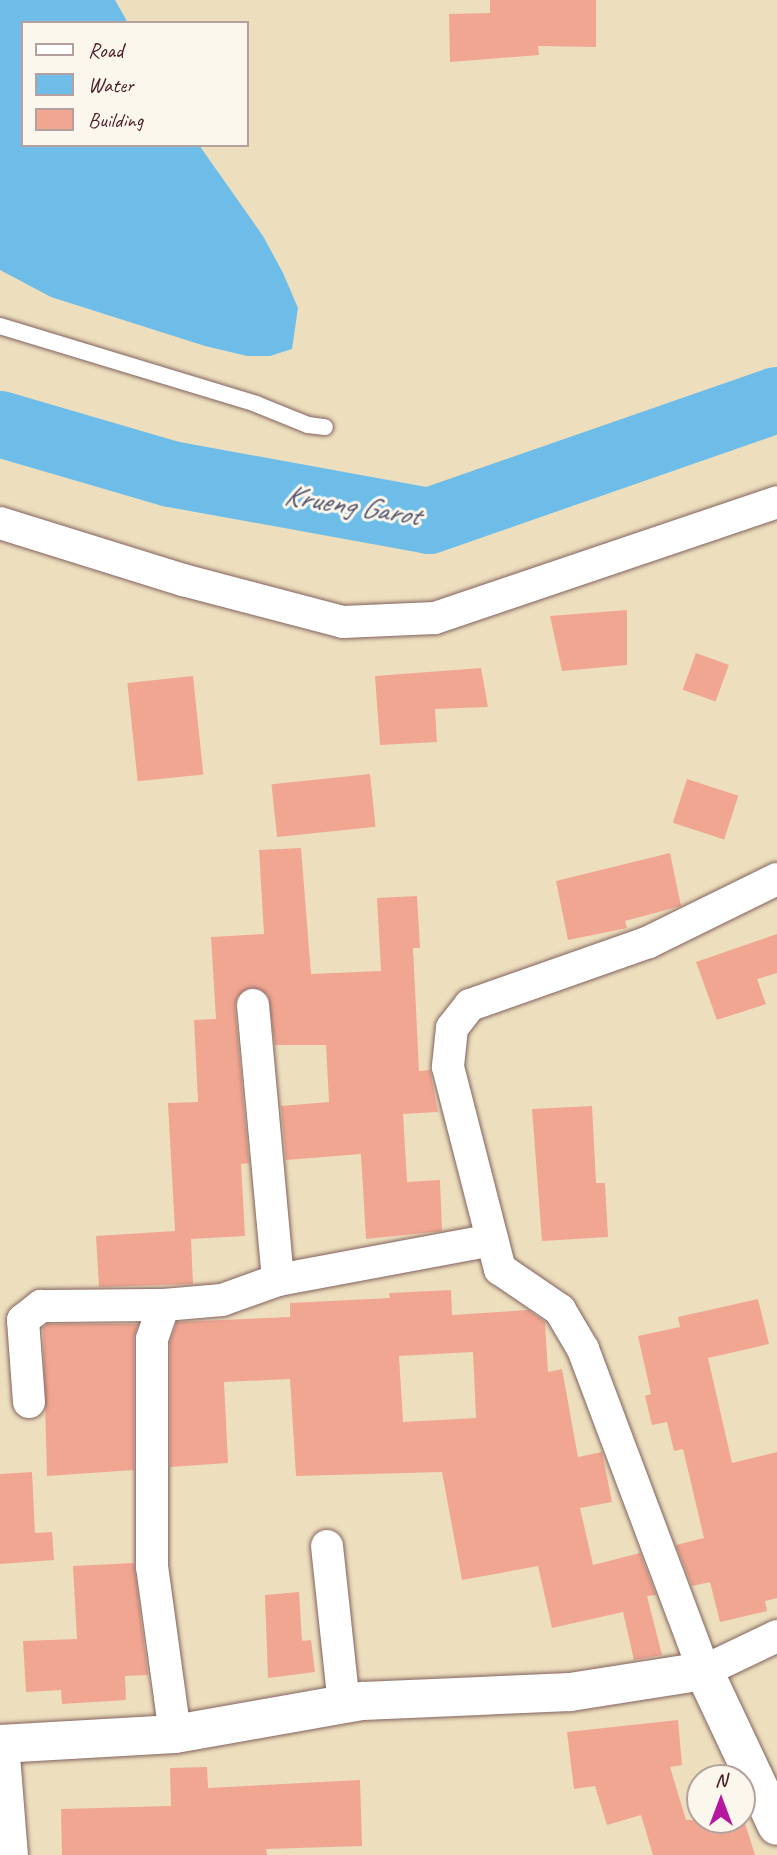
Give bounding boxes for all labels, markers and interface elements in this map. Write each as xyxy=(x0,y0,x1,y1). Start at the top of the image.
legend xyxy=(21,21,248,147)
text: Road xyxy=(88,37,123,63)
text: Water xyxy=(88,72,134,98)
text: Building xyxy=(88,107,143,133)
water label: Krueng Garot xyxy=(282,477,422,533)
north arrow xyxy=(686,1764,756,1834)
text: N xyxy=(715,1768,727,1792)

